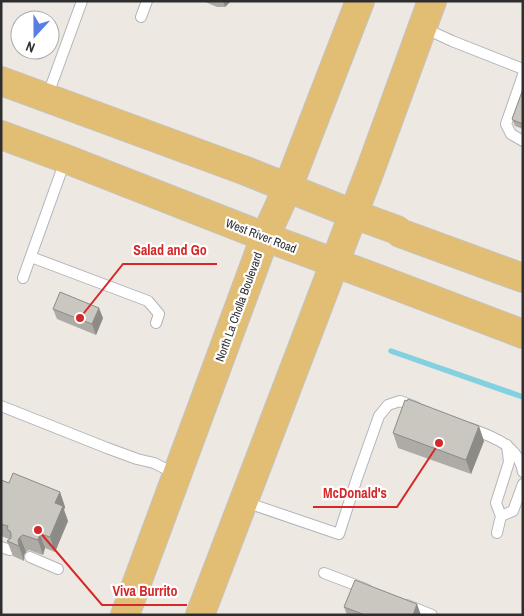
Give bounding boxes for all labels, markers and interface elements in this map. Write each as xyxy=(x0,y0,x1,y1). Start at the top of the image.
north arrow xyxy=(10,10,60,60)
text: N xyxy=(23,37,37,57)
street label: West River Road xyxy=(223,215,299,257)
callout: Salad and Go xyxy=(123,235,217,264)
text: Salad and Go xyxy=(133,241,207,259)
street label: North La Cholla Boulevard xyxy=(212,250,266,364)
callout: McDonald's xyxy=(313,478,397,507)
text: McDonald's xyxy=(323,484,387,502)
callout: Viva Burrito xyxy=(102,576,187,605)
text: Viva Burrito xyxy=(113,582,177,600)

